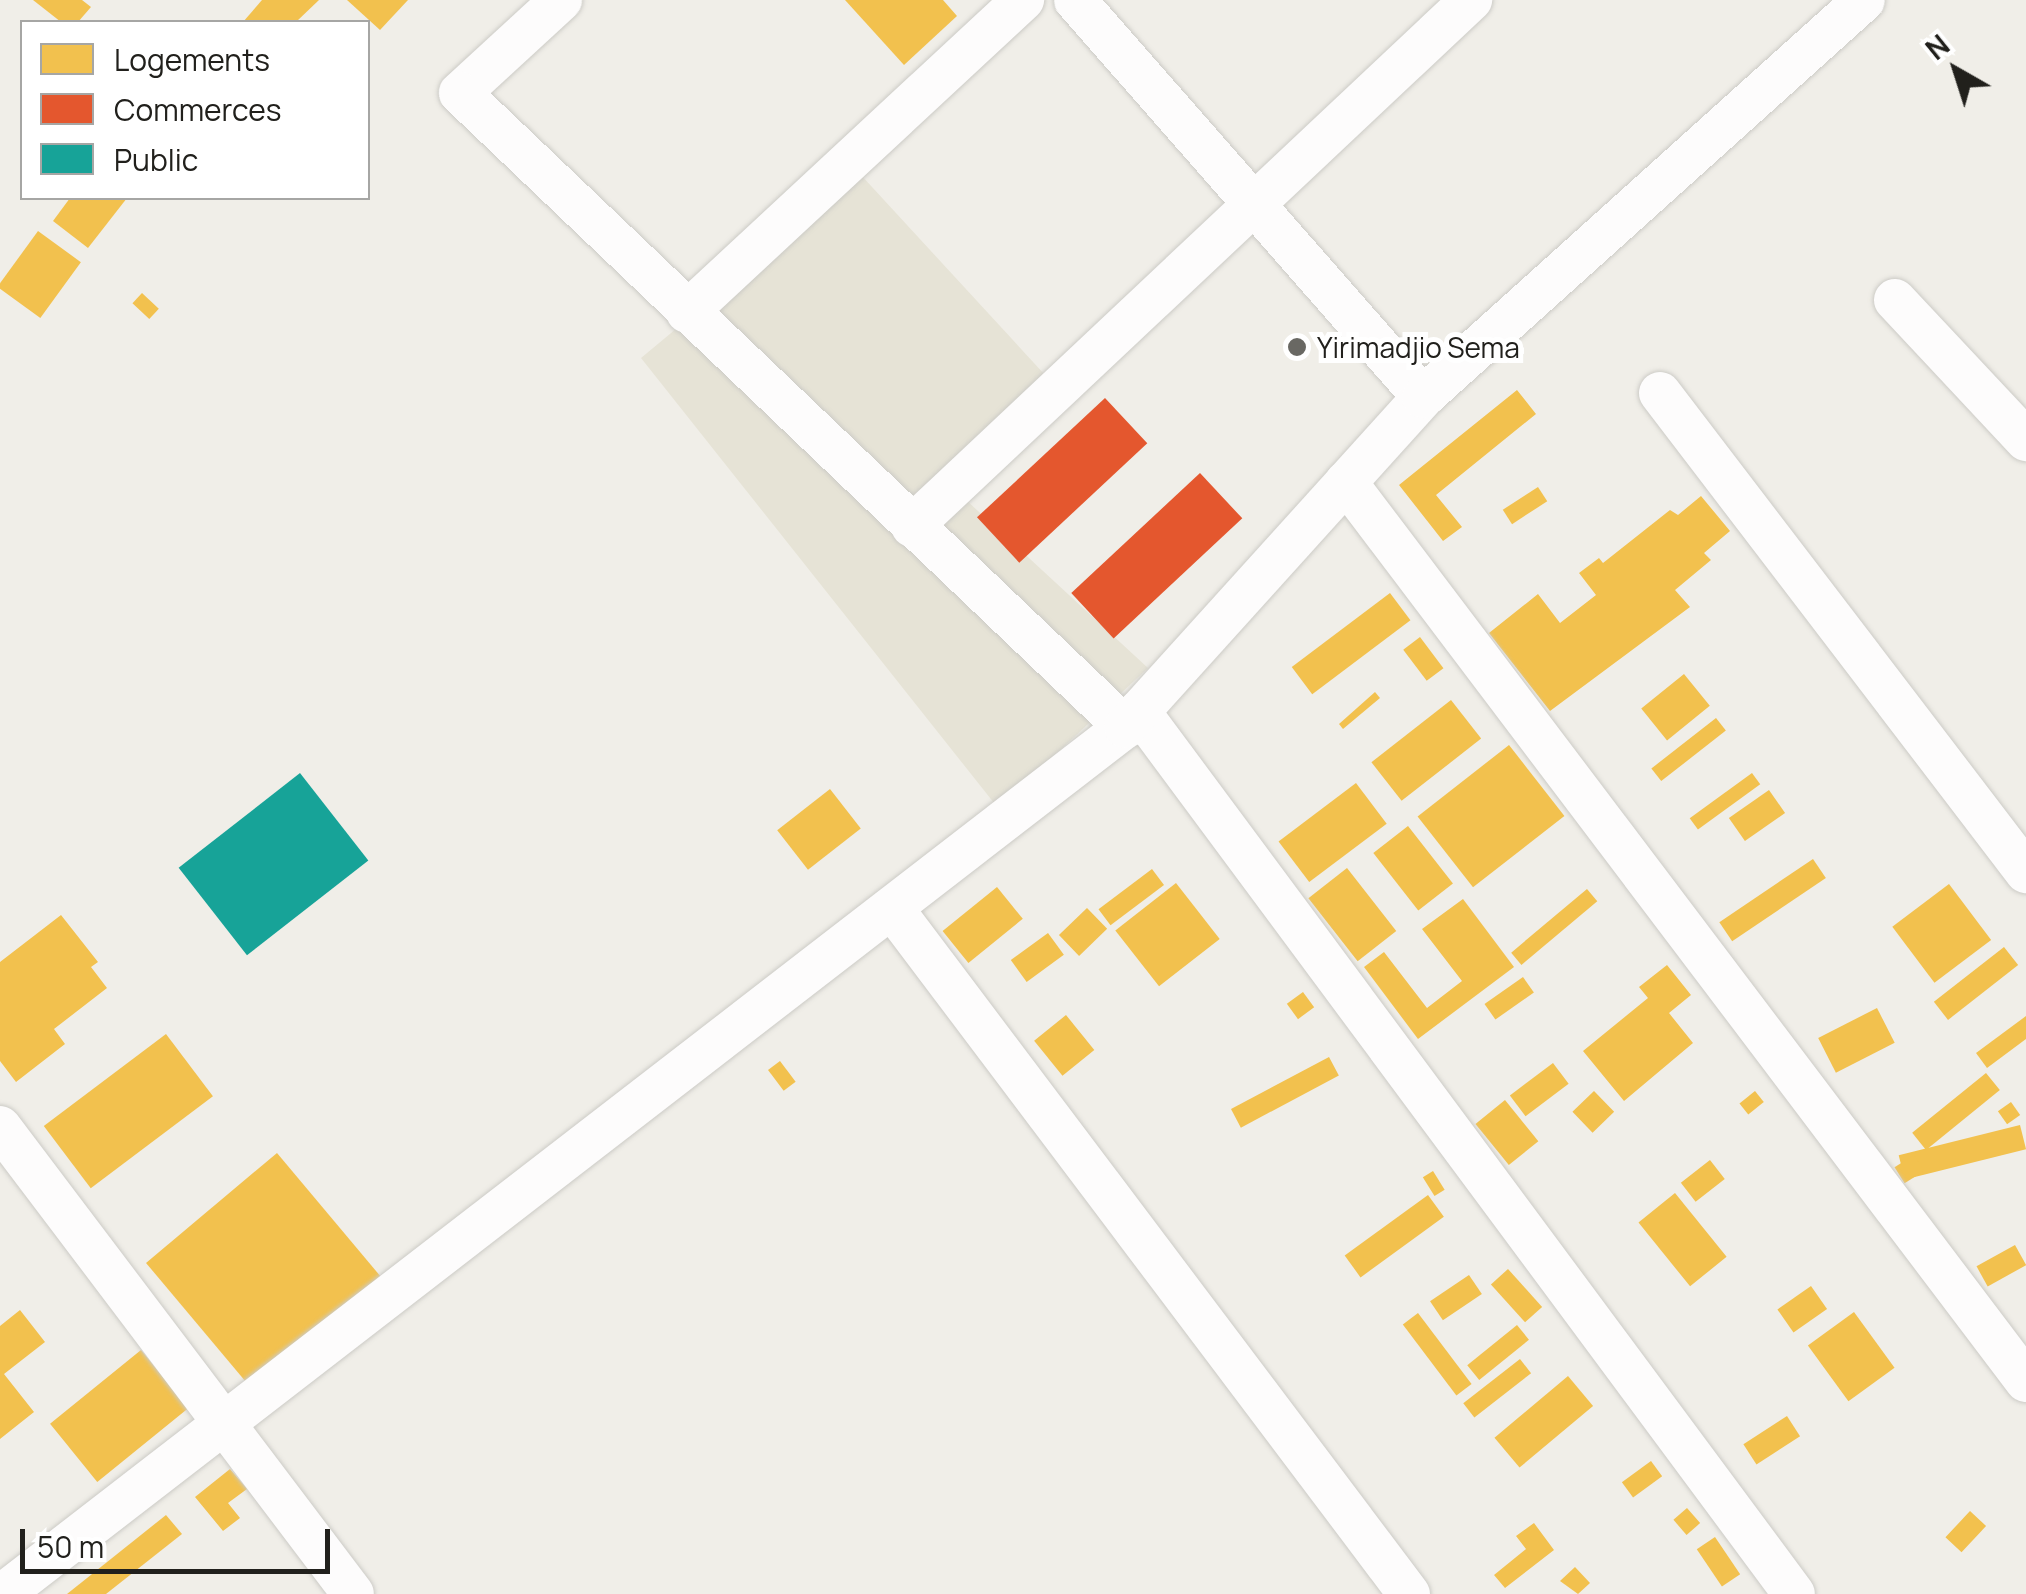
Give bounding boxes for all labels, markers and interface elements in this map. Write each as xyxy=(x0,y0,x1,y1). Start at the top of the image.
legend xyxy=(20,20,370,200)
north arrow xyxy=(1906,20,2006,120)
text: N xyxy=(1917,26,1957,68)
text: Logements xyxy=(114,39,270,80)
text: Commerces xyxy=(114,89,281,130)
text: Public xyxy=(114,139,198,180)
place label: Yirimadjio Sema xyxy=(1317,330,1520,364)
marker: Yirimadjio Sema xyxy=(1286,336,1308,358)
scale bar xyxy=(25,1509,335,1571)
text: 50 m xyxy=(37,1526,104,1567)

